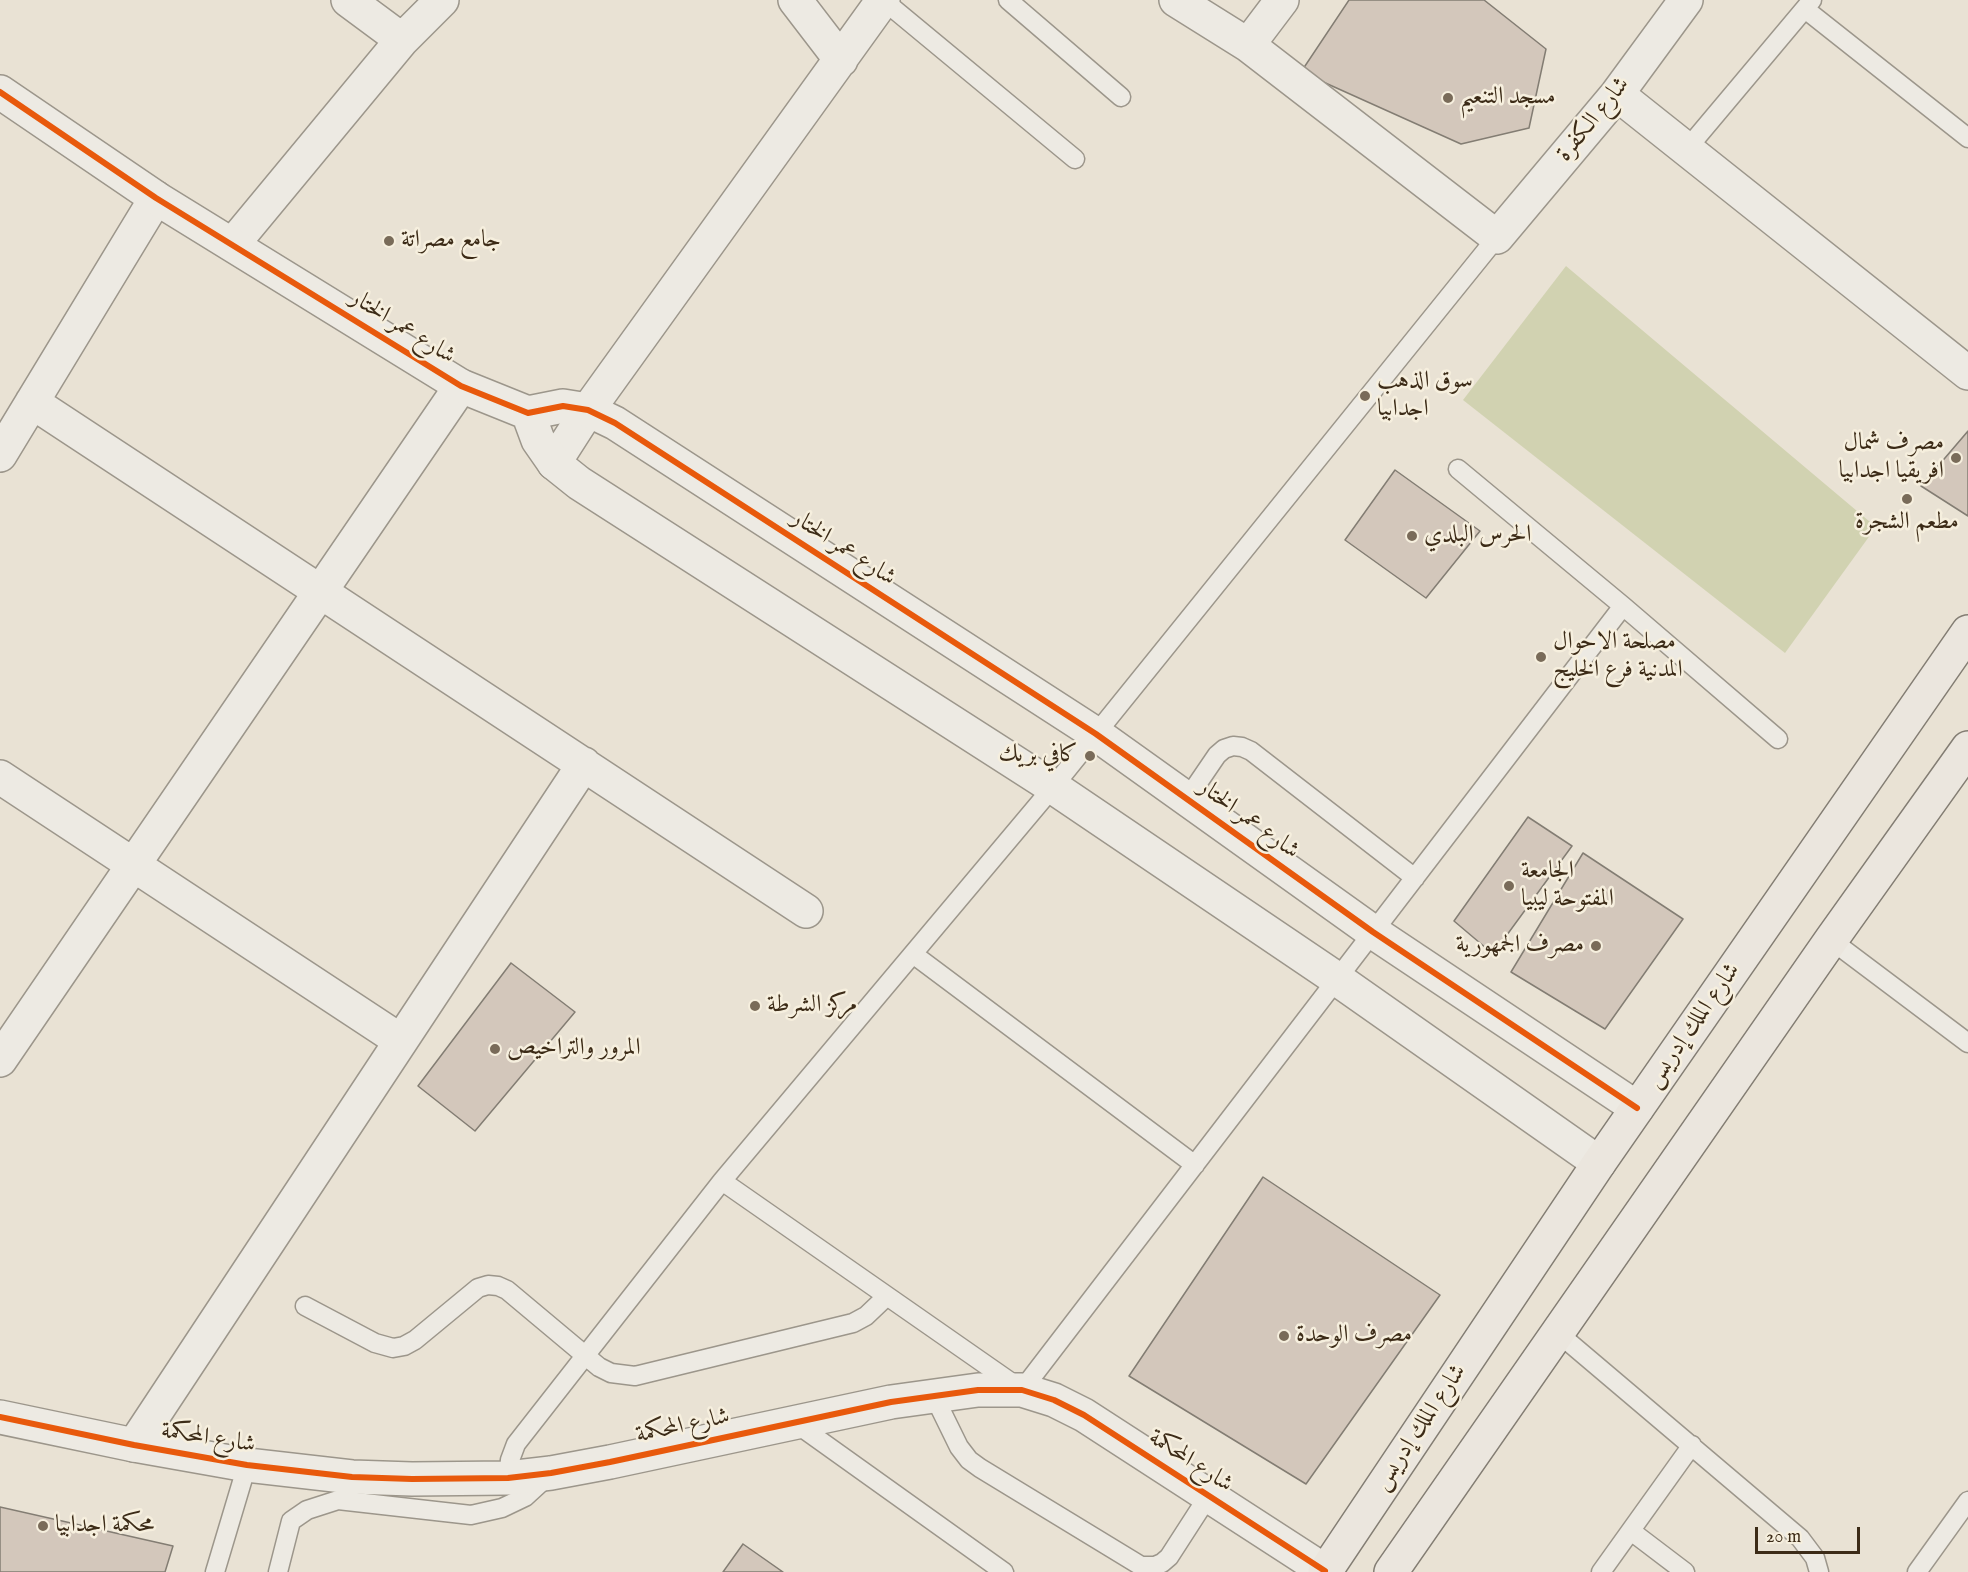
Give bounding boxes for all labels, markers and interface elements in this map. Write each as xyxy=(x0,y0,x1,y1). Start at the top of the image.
street label: شارع الكفرة xyxy=(1551,72,1637,168)
place label: مسجد التنعيم xyxy=(1460,84,1556,112)
marker: مسجد التنعيم xyxy=(1441,91,1455,105)
place label: جامع مصراتة xyxy=(401,227,501,255)
marker: جامع مصراتة xyxy=(382,234,396,248)
street label: شارع عمر الختار xyxy=(344,284,460,372)
place label: سوق الذهب اجدابيا xyxy=(1377,368,1473,424)
marker: سوق الذهب اجدابيا xyxy=(1358,389,1372,403)
place label: مصرف شمال افريقيا اجدابيا xyxy=(1839,430,1944,486)
marker: مصرف شمال افريقيا اجدابيا xyxy=(1949,451,1963,465)
marker: مطعم الشجرة xyxy=(1900,492,1914,506)
street label: شارع عمر الختار xyxy=(785,505,901,593)
place label: مطعم الشجرة xyxy=(1855,509,1959,537)
place label: الحرس البلدي xyxy=(1424,522,1531,550)
marker: الحرس البلدي xyxy=(1405,529,1419,543)
place label: مصلحة الاحوال المدنية فرع الخليج xyxy=(1553,629,1683,685)
marker: مصلحة الاحوال المدنية فرع الخليج xyxy=(1534,650,1548,664)
place label: كافي بريك xyxy=(998,742,1078,770)
marker: كافي بريك xyxy=(1083,749,1097,763)
street label: شارع عمر الختار xyxy=(1192,773,1304,867)
place label: الجامعة المفتوحة ليبيا xyxy=(1521,858,1614,914)
marker: الجامعة المفتوحة ليبيا xyxy=(1502,879,1516,893)
place label: مصرف الجمهورية xyxy=(1456,932,1584,960)
marker: مصرف الجمهورية xyxy=(1589,939,1603,953)
street label: شارع الملك إدريس xyxy=(1640,958,1748,1094)
place label: مركز الشرطة xyxy=(767,992,857,1020)
marker: مركز الشرطة xyxy=(748,999,762,1013)
place label: المرور والتراخيص xyxy=(507,1035,641,1063)
marker: المرور والتراخيص xyxy=(488,1042,502,1056)
place label: مصرف الوحدة xyxy=(1296,1322,1412,1350)
marker: مصرف الوحدة xyxy=(1277,1329,1291,1343)
street label: شارع الملك إدريس xyxy=(1368,1359,1474,1497)
street label: شارع المحكمة xyxy=(633,1403,733,1451)
street label: شارع المحكمة xyxy=(159,1417,257,1461)
street label: شارع المحكمة xyxy=(1142,1424,1238,1500)
place label: محكمة اجدابيا xyxy=(55,1512,154,1540)
scale bar xyxy=(1758,1515,1863,1553)
marker: محكمة اجدابيا xyxy=(36,1519,50,1533)
text: 20 m xyxy=(1766,1526,1801,1549)

